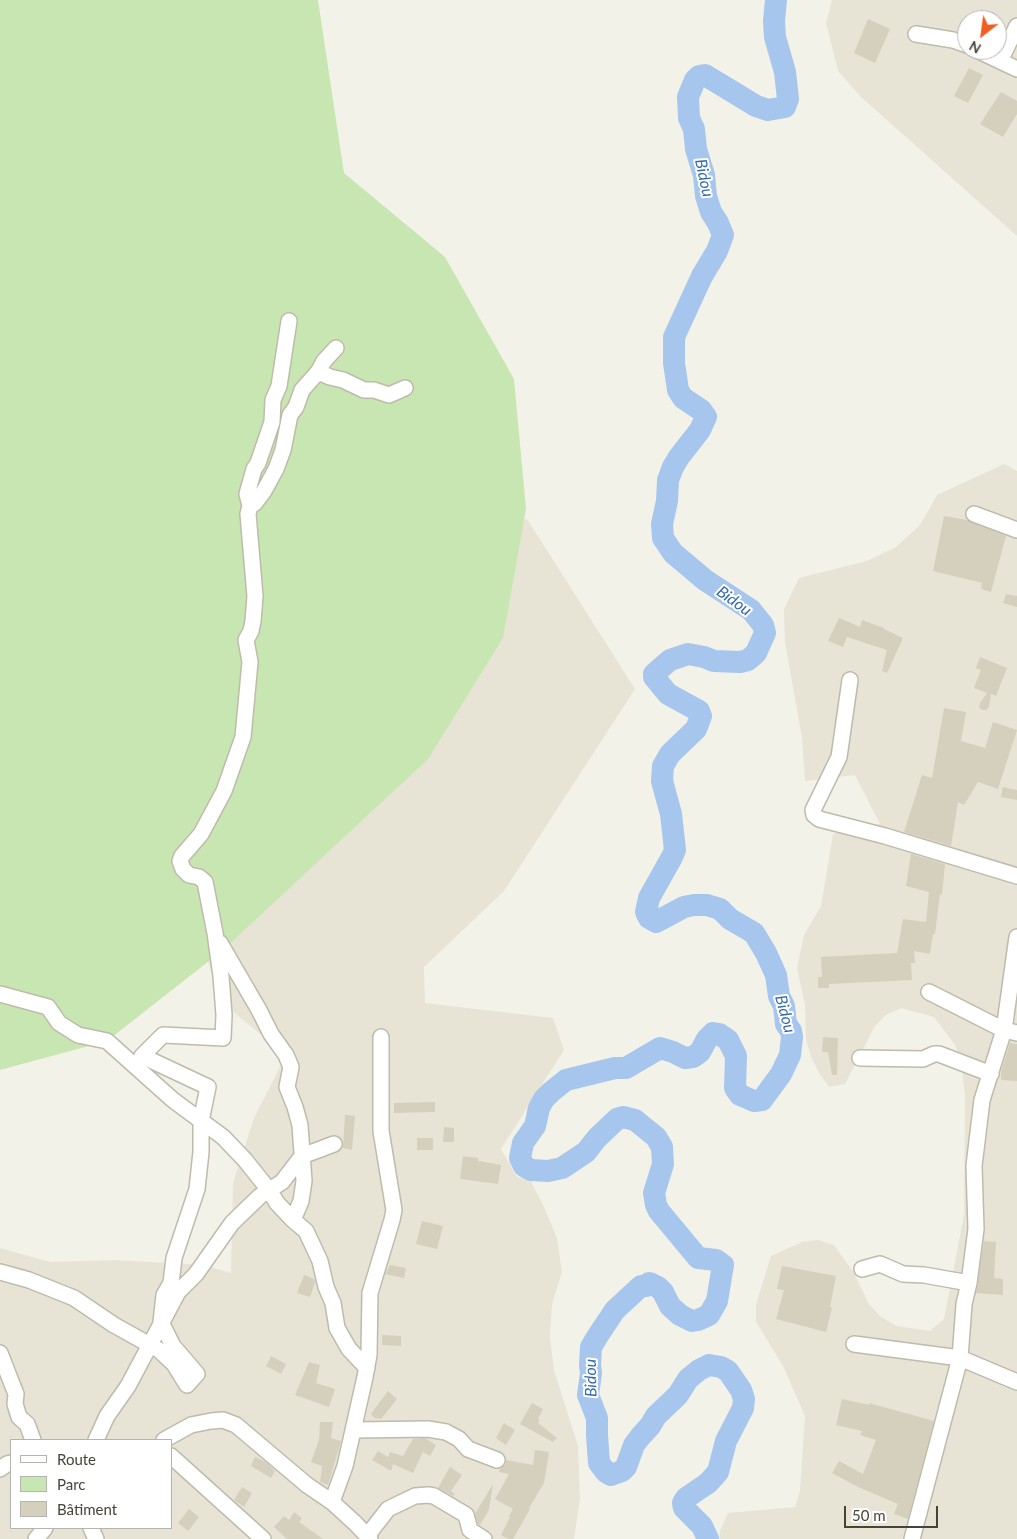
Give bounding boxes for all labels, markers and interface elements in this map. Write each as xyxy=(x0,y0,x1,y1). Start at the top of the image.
north arrow xyxy=(957,10,1007,60)
text: N xyxy=(966,38,984,58)
water label: Bidou xyxy=(691,157,717,199)
water label: Bidou xyxy=(713,582,755,620)
water label: Bidou xyxy=(771,993,799,1035)
water label: Bidou xyxy=(581,1359,601,1397)
legend xyxy=(10,1439,172,1529)
text: Route xyxy=(57,1450,96,1468)
text: Parc xyxy=(57,1475,86,1493)
scale bar xyxy=(847,1496,941,1528)
text: Bâtiment xyxy=(57,1500,117,1518)
text: 50 m xyxy=(852,1506,886,1524)

